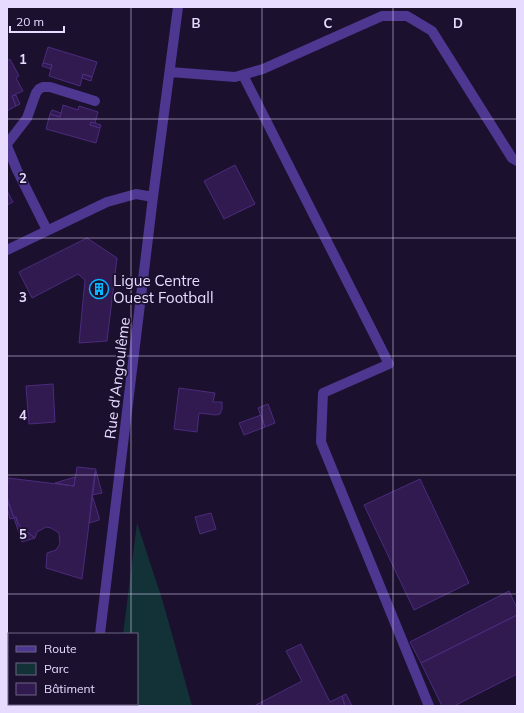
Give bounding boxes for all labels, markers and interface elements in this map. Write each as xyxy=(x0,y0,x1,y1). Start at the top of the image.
scale bar xyxy=(10,8,64,34)
text: 20 m xyxy=(16,14,44,29)
text: B xyxy=(192,15,201,31)
text: C xyxy=(324,15,333,31)
text: D xyxy=(453,15,463,31)
text: 1 xyxy=(19,51,27,67)
text: 2 xyxy=(19,170,27,186)
place label: Ligue Centre Ouest Football xyxy=(113,271,214,307)
building icon: Ligue Centre Ouest Football xyxy=(88,278,110,300)
text: 3 xyxy=(19,289,27,305)
street label: Rue d'Angoulême xyxy=(100,316,134,440)
text: 4 xyxy=(19,407,27,423)
text: 5 xyxy=(19,526,27,542)
legend xyxy=(8,633,138,705)
text: Route xyxy=(44,641,77,656)
text: Parc xyxy=(44,661,69,676)
text: Bâtiment xyxy=(44,681,95,696)

